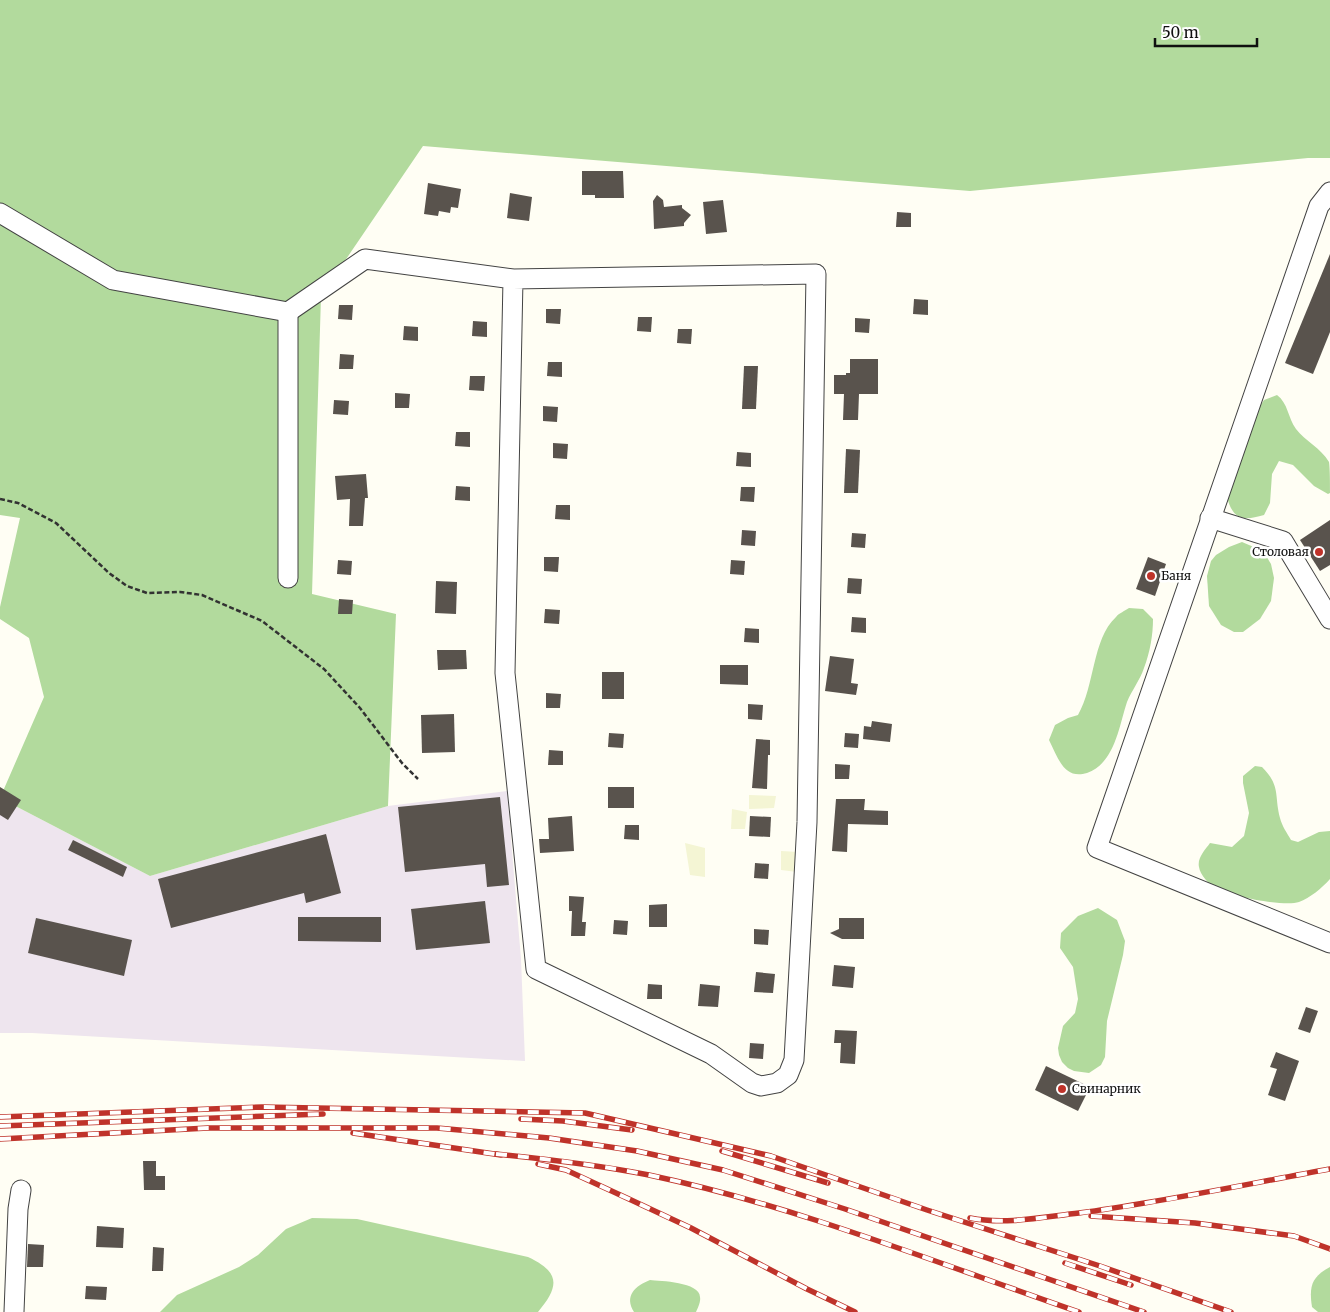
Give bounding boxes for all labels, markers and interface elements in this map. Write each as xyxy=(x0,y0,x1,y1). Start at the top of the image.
scale bar xyxy=(1155,15,1258,47)
text: 50 m xyxy=(1162,23,1199,42)
place label: Столовая xyxy=(1252,544,1309,559)
marker: Столовая xyxy=(1313,546,1325,558)
place label: Баня xyxy=(1161,568,1191,583)
marker: Баня xyxy=(1145,570,1157,582)
place label: Свинарник xyxy=(1072,1081,1141,1096)
marker: Свинарник xyxy=(1056,1083,1068,1095)

